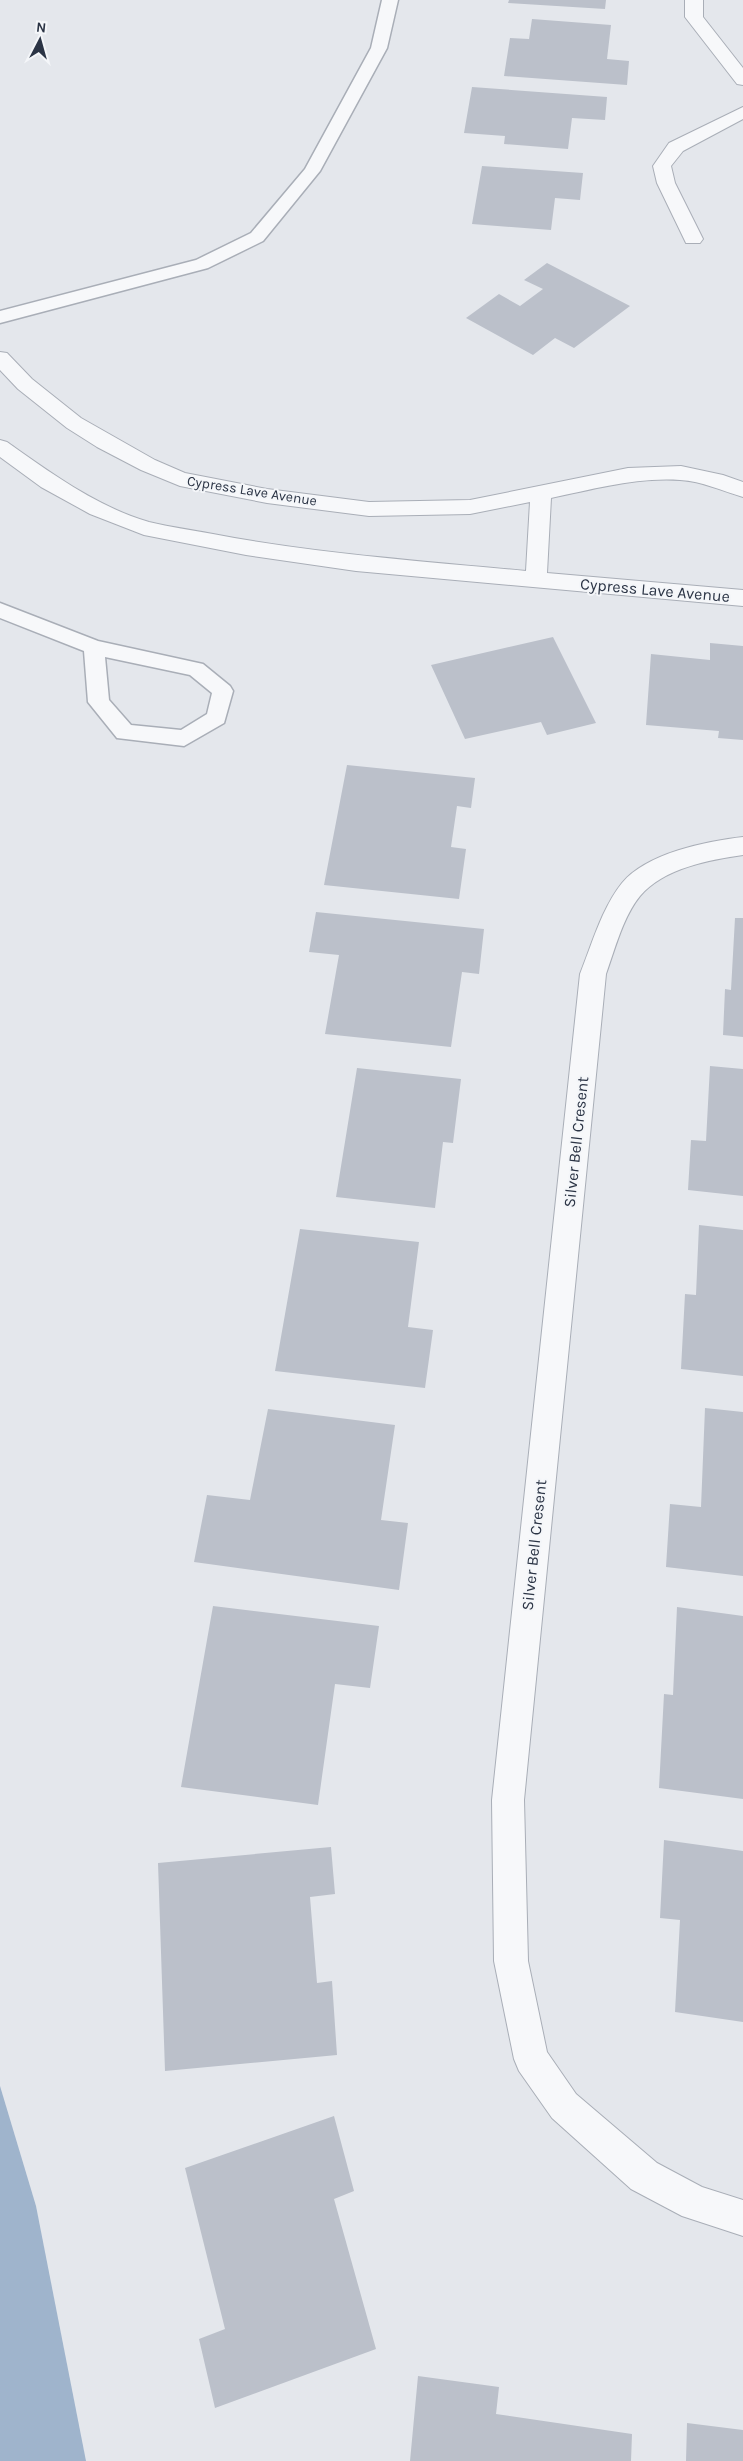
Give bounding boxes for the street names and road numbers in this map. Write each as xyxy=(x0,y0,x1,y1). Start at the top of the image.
street label: Cypress Lave Avenue xyxy=(186,472,318,510)
street label: Cypress Lave Avenue xyxy=(579,574,731,606)
street label: Silver Bell Cresent xyxy=(560,1075,592,1209)
street label: Silver Bell Cresent xyxy=(518,1478,550,1612)

